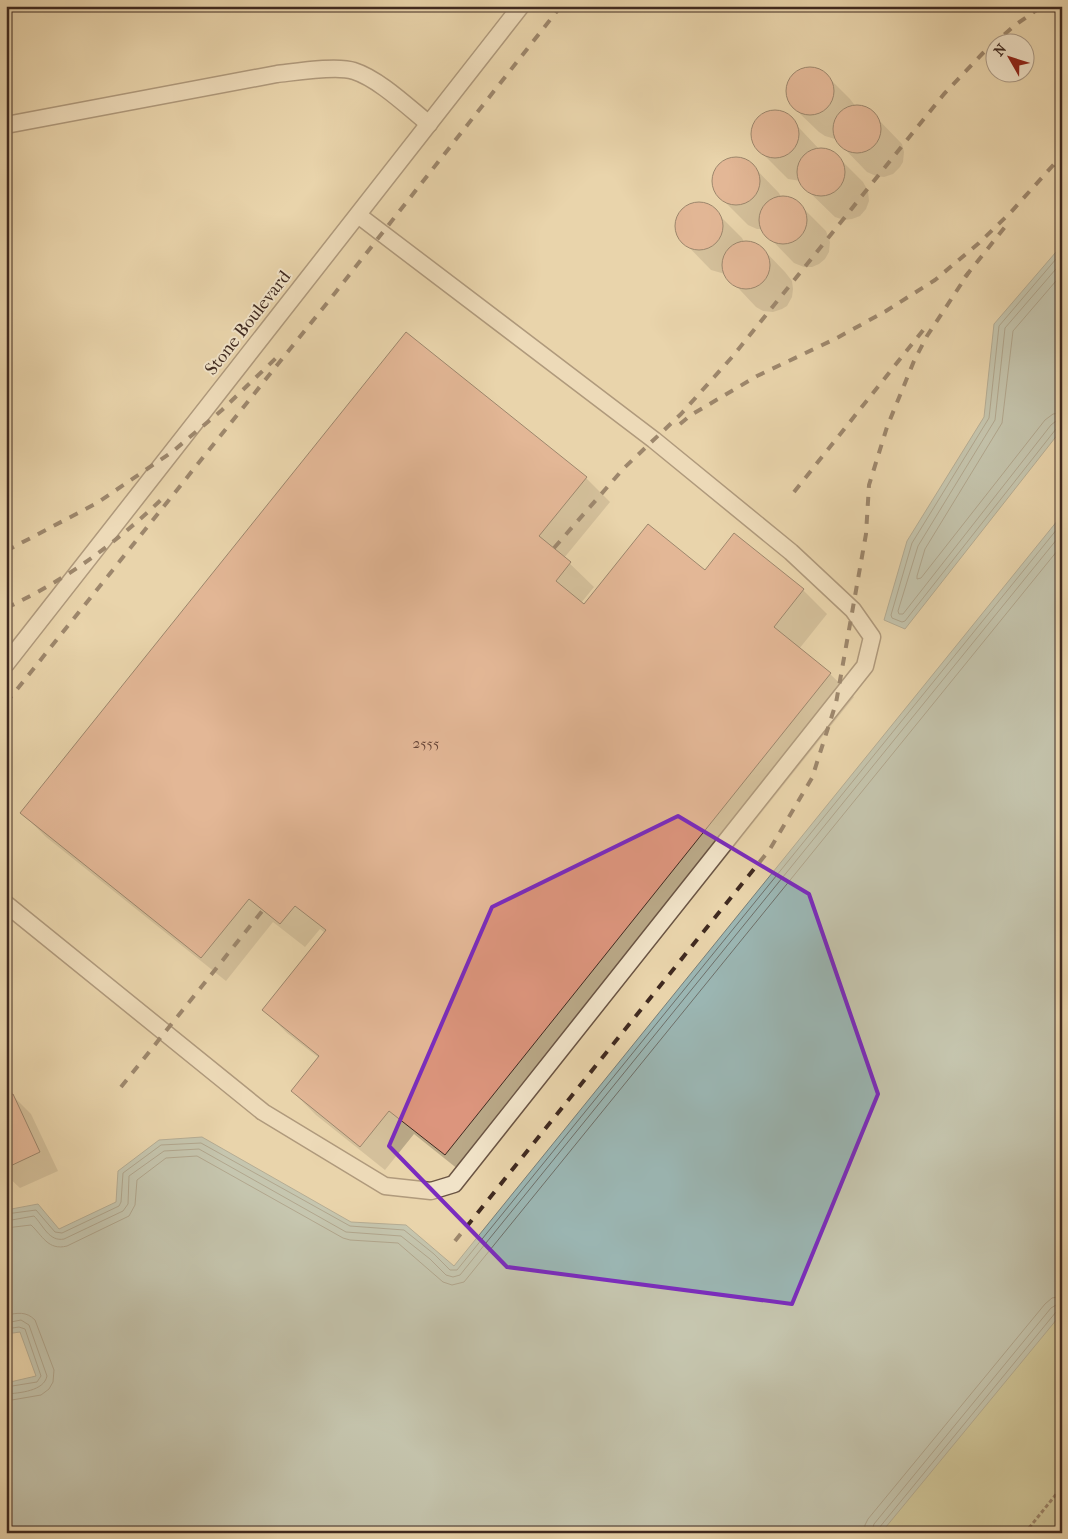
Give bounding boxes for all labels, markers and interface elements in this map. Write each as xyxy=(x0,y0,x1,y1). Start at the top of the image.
north arrow xyxy=(986,32,1036,82)
text: N xyxy=(990,40,1010,60)
street label: Stone Boulevard xyxy=(201,266,295,379)
house number: 2555 xyxy=(412,734,440,752)

